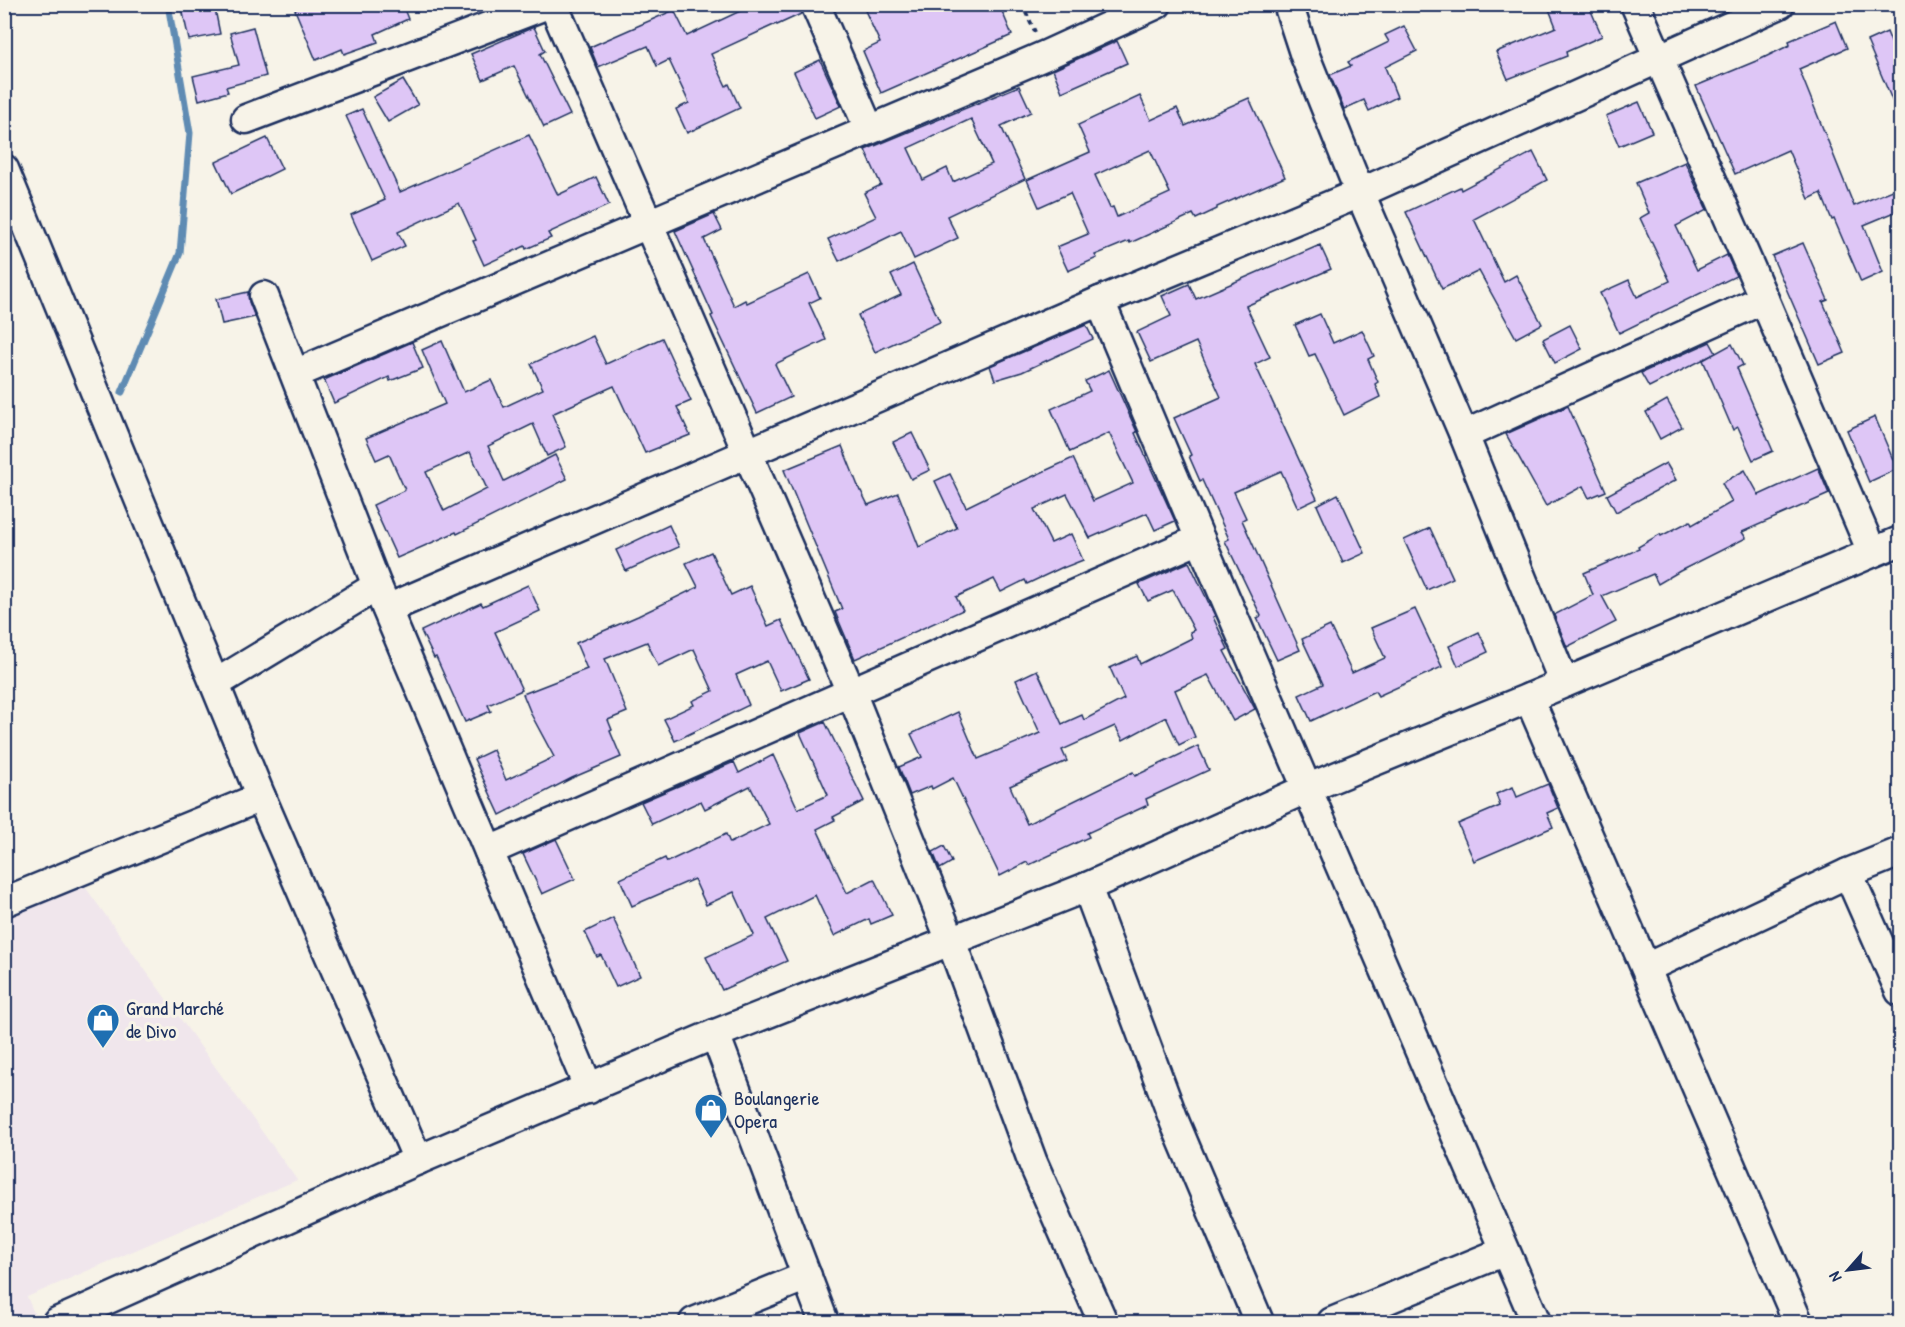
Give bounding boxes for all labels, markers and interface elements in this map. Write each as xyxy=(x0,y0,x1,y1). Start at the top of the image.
place label: Grand Marché de Divo xyxy=(126,994,224,1044)
shop icon: Grand Marché de Divo xyxy=(85,1002,121,1049)
place label: Boulangerie Opera xyxy=(734,1084,819,1134)
shop icon: Boulangerie Opera xyxy=(693,1092,729,1139)
north arrow xyxy=(1818,1240,1878,1300)
text: N xyxy=(1823,1268,1846,1286)

